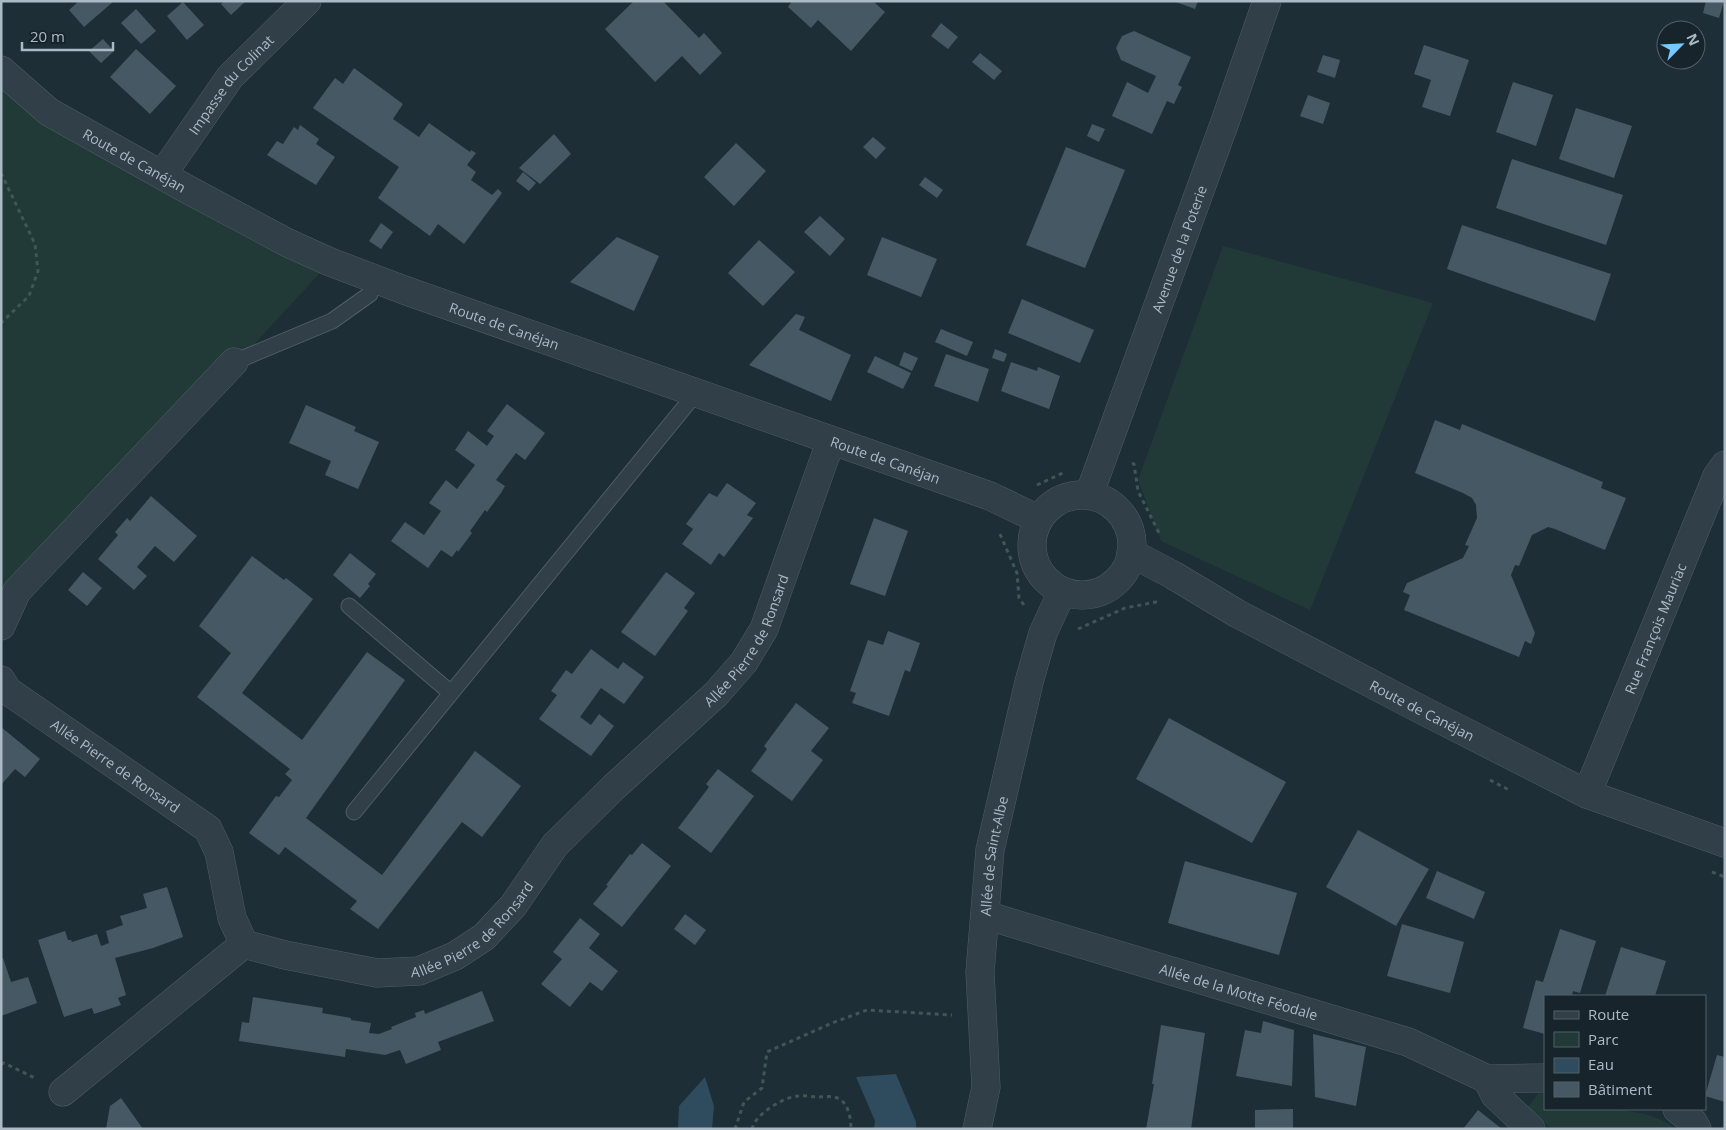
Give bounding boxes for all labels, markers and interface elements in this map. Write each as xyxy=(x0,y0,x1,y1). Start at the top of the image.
scale bar xyxy=(22,20,114,52)
north arrow xyxy=(1656,20,1706,70)
text: 20 m xyxy=(30,26,65,46)
street label: Impasse du Colinat xyxy=(184,30,277,138)
text: N xyxy=(1682,30,1704,49)
street label: Route de Canéjan xyxy=(80,124,190,196)
street label: Avenue de la Poterie xyxy=(1147,182,1211,315)
street label: Route de Canéjan xyxy=(447,297,562,353)
street label: Route de Canéjan xyxy=(828,431,943,487)
street label: Rue François Mauriac xyxy=(1619,560,1690,697)
street label: Allée Pierre de Ronsard xyxy=(699,572,792,710)
street label: Route de Canéjan xyxy=(1367,675,1478,745)
street label: Allée Pierre de Ronsard xyxy=(48,714,184,817)
street label: Allée de Saint-Albe xyxy=(975,794,1012,917)
street label: Allée Pierre de Ronsard xyxy=(411,877,537,981)
street label: Allée de la Motte Féodale xyxy=(1157,958,1320,1024)
legend xyxy=(1544,995,1706,1110)
text: Route xyxy=(1588,1004,1629,1024)
text: Parc xyxy=(1588,1029,1619,1049)
text: Eau xyxy=(1588,1054,1614,1074)
text: Bâtiment xyxy=(1588,1079,1652,1099)

